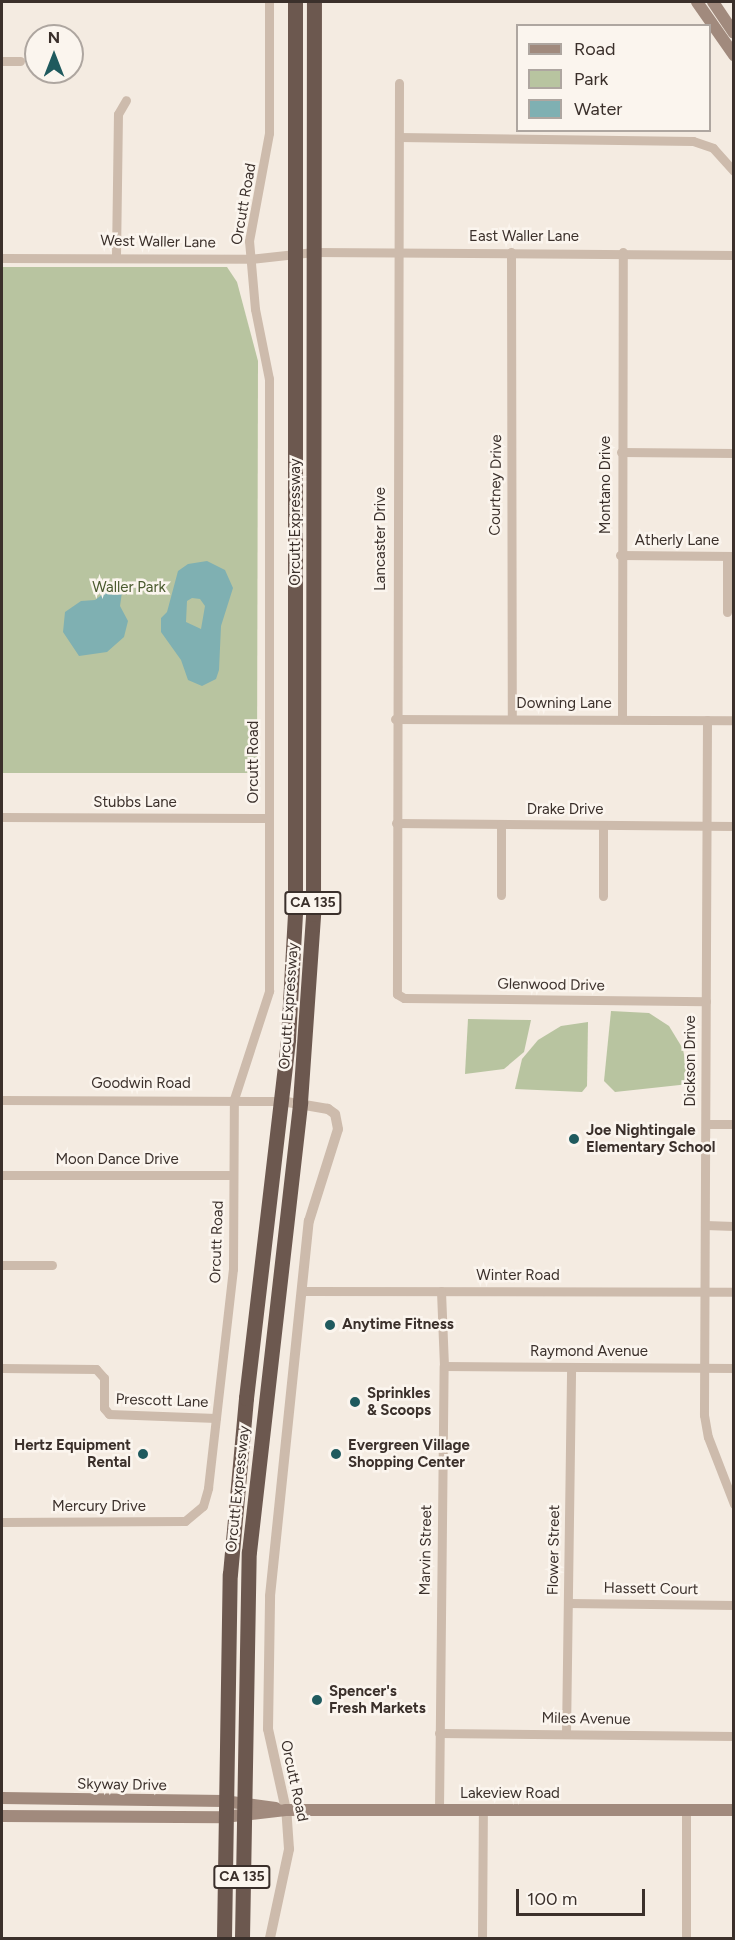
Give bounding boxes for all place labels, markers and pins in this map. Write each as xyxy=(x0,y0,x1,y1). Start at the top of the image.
place label: Joe Nightingale Elementary School xyxy=(586,1121,715,1156)
marker: Joe Nightingale Elementary School xyxy=(567,1132,581,1146)
place label: Anytime Fitness xyxy=(342,1316,454,1334)
marker: Anytime Fitness xyxy=(323,1318,337,1332)
place label: Sprinkles & Scoops xyxy=(367,1384,431,1419)
marker: Sprinkles & Scoops xyxy=(348,1395,362,1409)
place label: Hertz Equipment Rental xyxy=(14,1436,131,1471)
place label: Evergreen Village Shopping Center xyxy=(348,1436,470,1471)
marker: Hertz Equipment Rental xyxy=(136,1447,150,1461)
marker: Evergreen Village Shopping Center xyxy=(329,1447,343,1461)
place label: Spencer's Fresh Markets xyxy=(329,1682,426,1717)
marker: Spencer's Fresh Markets xyxy=(310,1693,324,1707)

